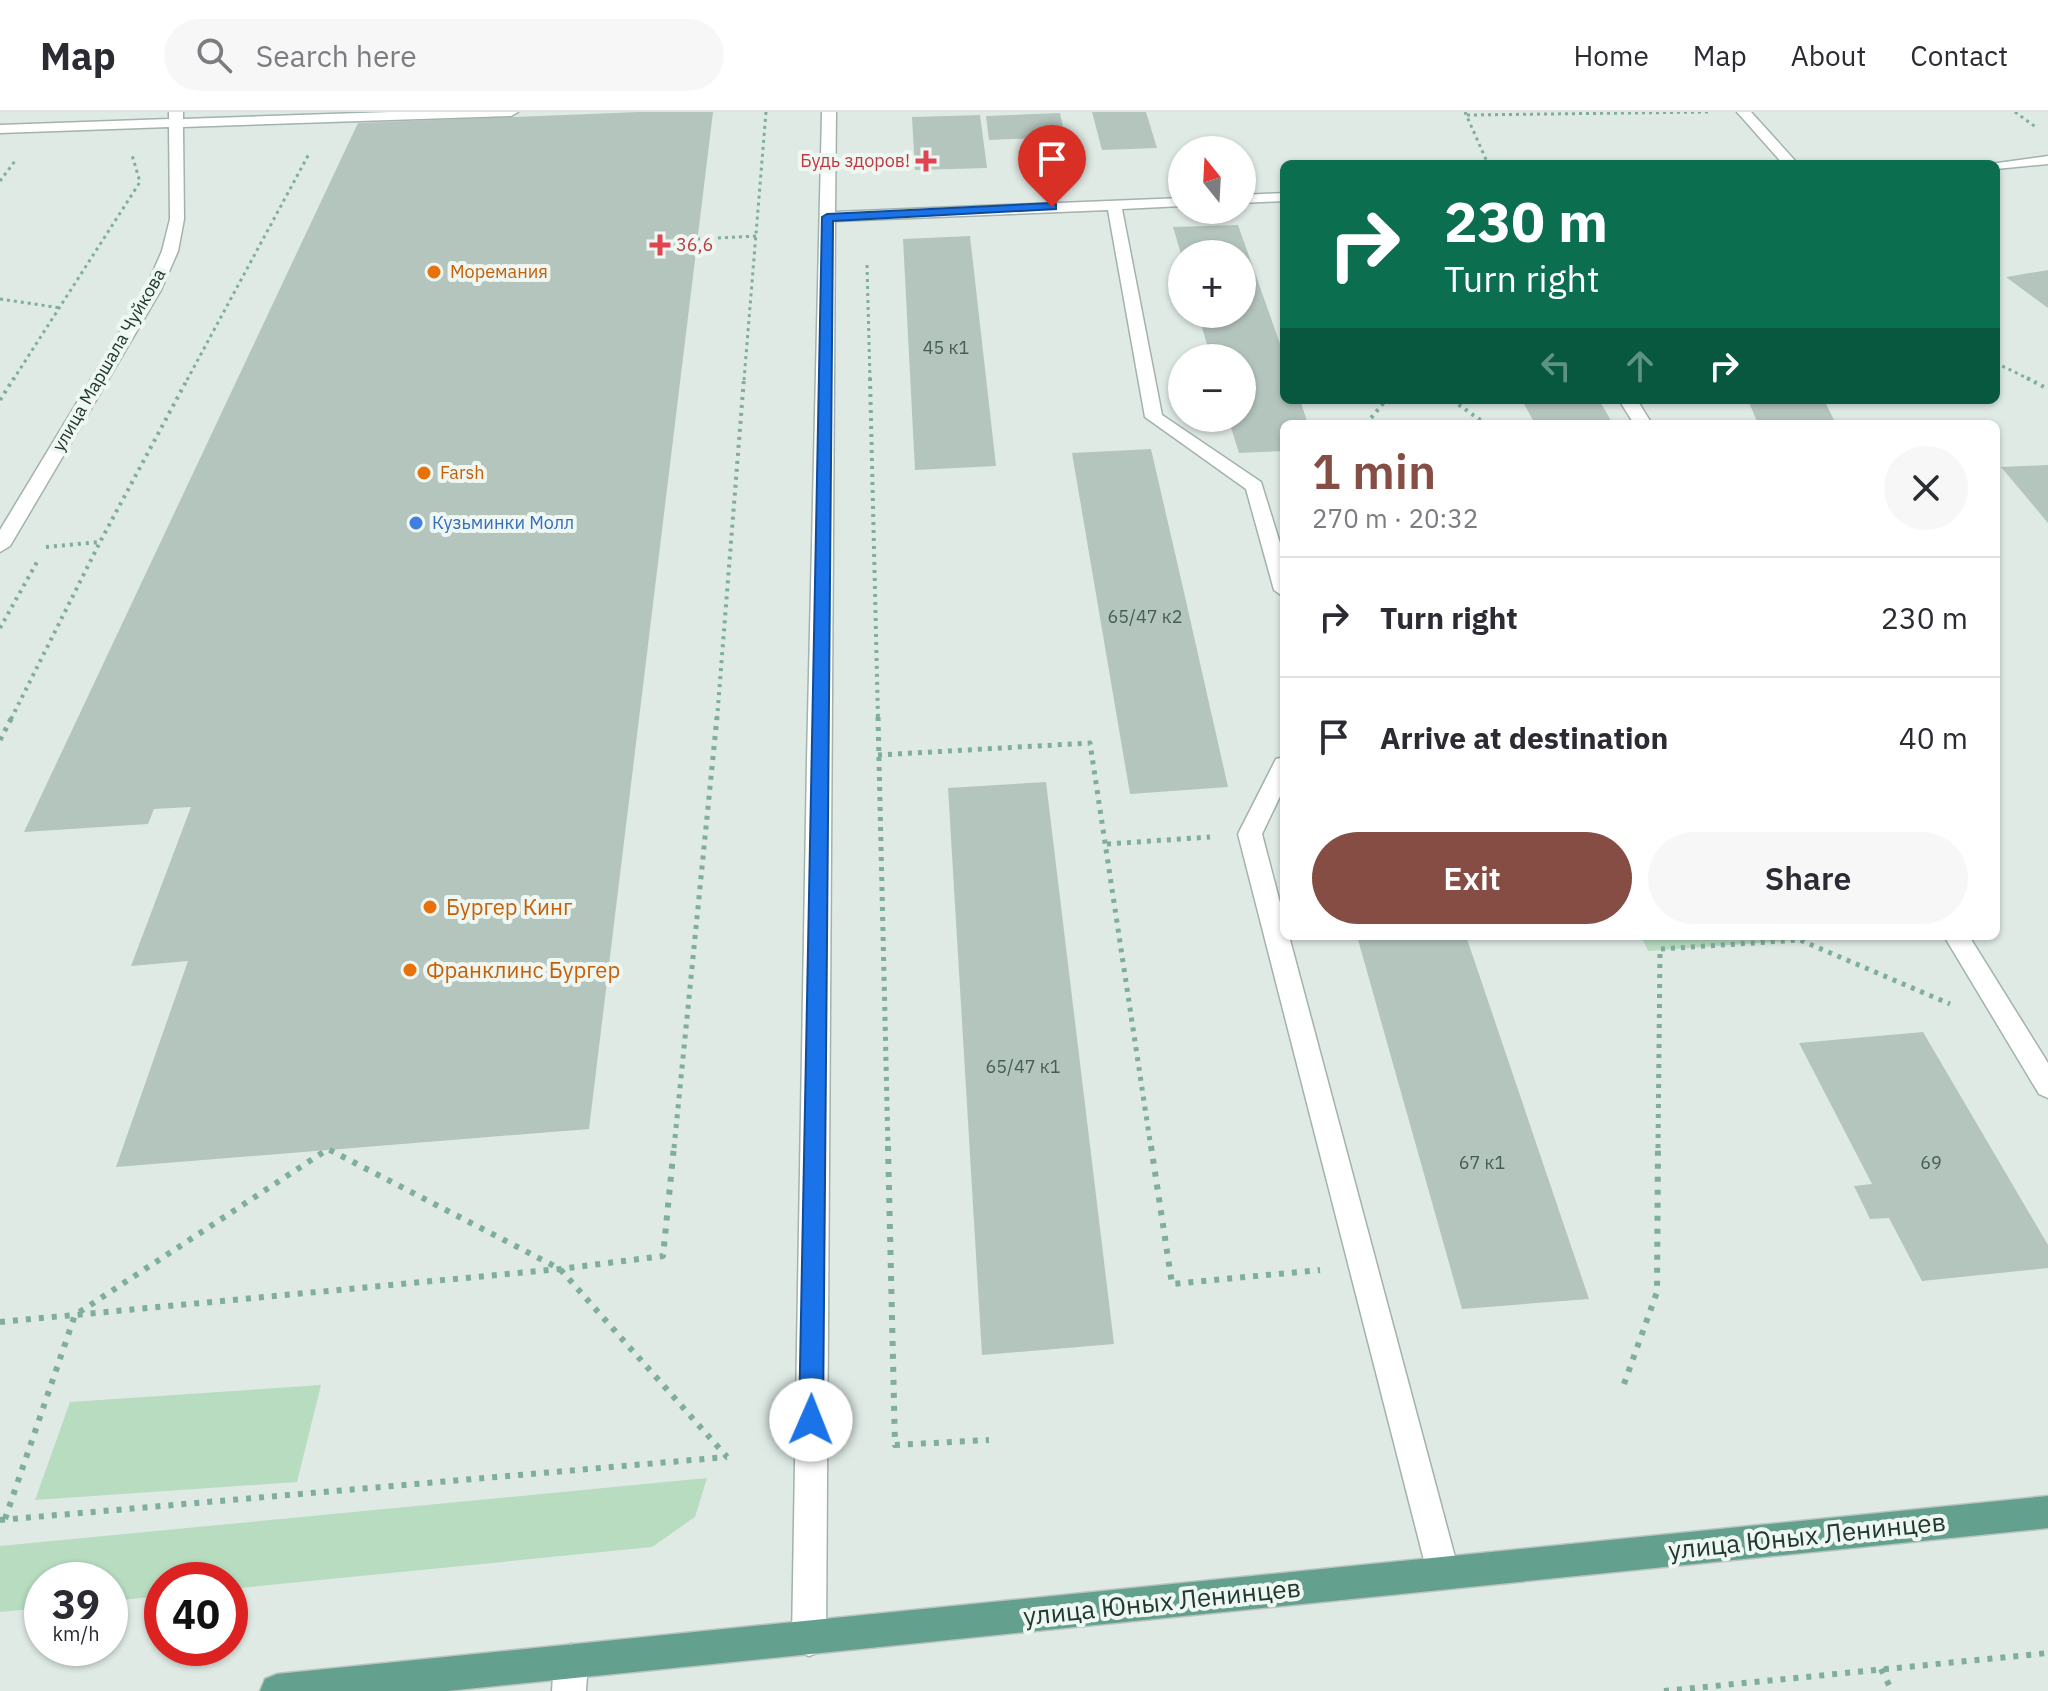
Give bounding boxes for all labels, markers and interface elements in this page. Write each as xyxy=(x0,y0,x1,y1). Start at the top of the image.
search box xyxy=(164,19,724,91)
text: Map xyxy=(40,31,116,80)
icon: search xyxy=(192,33,236,77)
text: Search here xyxy=(256,36,417,75)
text: Home xyxy=(1573,37,1649,74)
text: Map xyxy=(1693,37,1747,74)
text: About xyxy=(1791,37,1866,74)
text: Contact xyxy=(1910,37,2008,74)
pin xyxy=(1018,125,1086,207)
north arrow xyxy=(1168,136,1256,224)
map controls xyxy=(1168,136,1256,432)
icon: arrive xyxy=(1030,137,1074,181)
place label: Будь здоров! xyxy=(800,149,910,172)
marker: Будь здоров! xyxy=(917,152,935,170)
text: 230 m xyxy=(1444,185,1608,257)
icon: right xyxy=(1312,192,1416,296)
place label: 36,6 xyxy=(676,233,713,256)
marker: 36,6 xyxy=(651,236,669,254)
button: + xyxy=(1168,240,1256,328)
text: Turn right xyxy=(1444,255,1600,302)
place label: Моремания xyxy=(450,260,548,283)
marker: Моремания xyxy=(425,263,443,281)
street label: улица Маршала Чуйкова xyxy=(47,264,171,455)
house number: 45 к1 xyxy=(923,336,969,359)
button: − xyxy=(1168,344,1256,432)
icon: left xyxy=(1534,344,1578,388)
icon: ahead xyxy=(1618,344,1662,388)
icon: right xyxy=(1702,344,1746,388)
text: 1 min xyxy=(1312,440,1436,502)
button: close xyxy=(1884,446,1968,530)
place label: Farsh xyxy=(440,461,485,484)
marker: Farsh xyxy=(415,464,433,482)
text: 270 m · 20:32 xyxy=(1312,501,1478,535)
place label: Кузьминки Молл xyxy=(432,511,574,534)
marker: Кузьминки Молл xyxy=(407,514,425,532)
icon: right xyxy=(1312,595,1356,639)
text: Turn right xyxy=(1380,598,1518,637)
text: 230 m xyxy=(1881,598,1968,637)
house number: 65/47 к2 xyxy=(1107,605,1183,628)
icon: arrive xyxy=(1312,715,1356,759)
text: Arrive at destination xyxy=(1380,718,1668,757)
text: 40 m xyxy=(1899,718,1968,757)
button: Exit xyxy=(1312,832,1632,924)
button: Share xyxy=(1648,832,1968,924)
place label: Бургер Кинг xyxy=(446,892,573,921)
marker: Бургер Кинг xyxy=(421,898,439,916)
place label: Франклинс Бургер xyxy=(426,955,620,984)
marker: Франклинс Бургер xyxy=(401,961,419,979)
house number: 65/47 к1 xyxy=(985,1055,1061,1078)
house number: 67 к1 xyxy=(1459,1151,1505,1174)
house number: 69 xyxy=(1920,1151,1942,1174)
position arrow xyxy=(769,1378,853,1462)
street label: улица Юных Ленинцев xyxy=(1666,1504,1947,1566)
speed limit sign: 40 xyxy=(144,1562,248,1666)
street label: улица Юных Ленинцев xyxy=(1021,1570,1302,1632)
text: 39 xyxy=(52,1578,100,1630)
text: km/h xyxy=(52,1620,100,1647)

